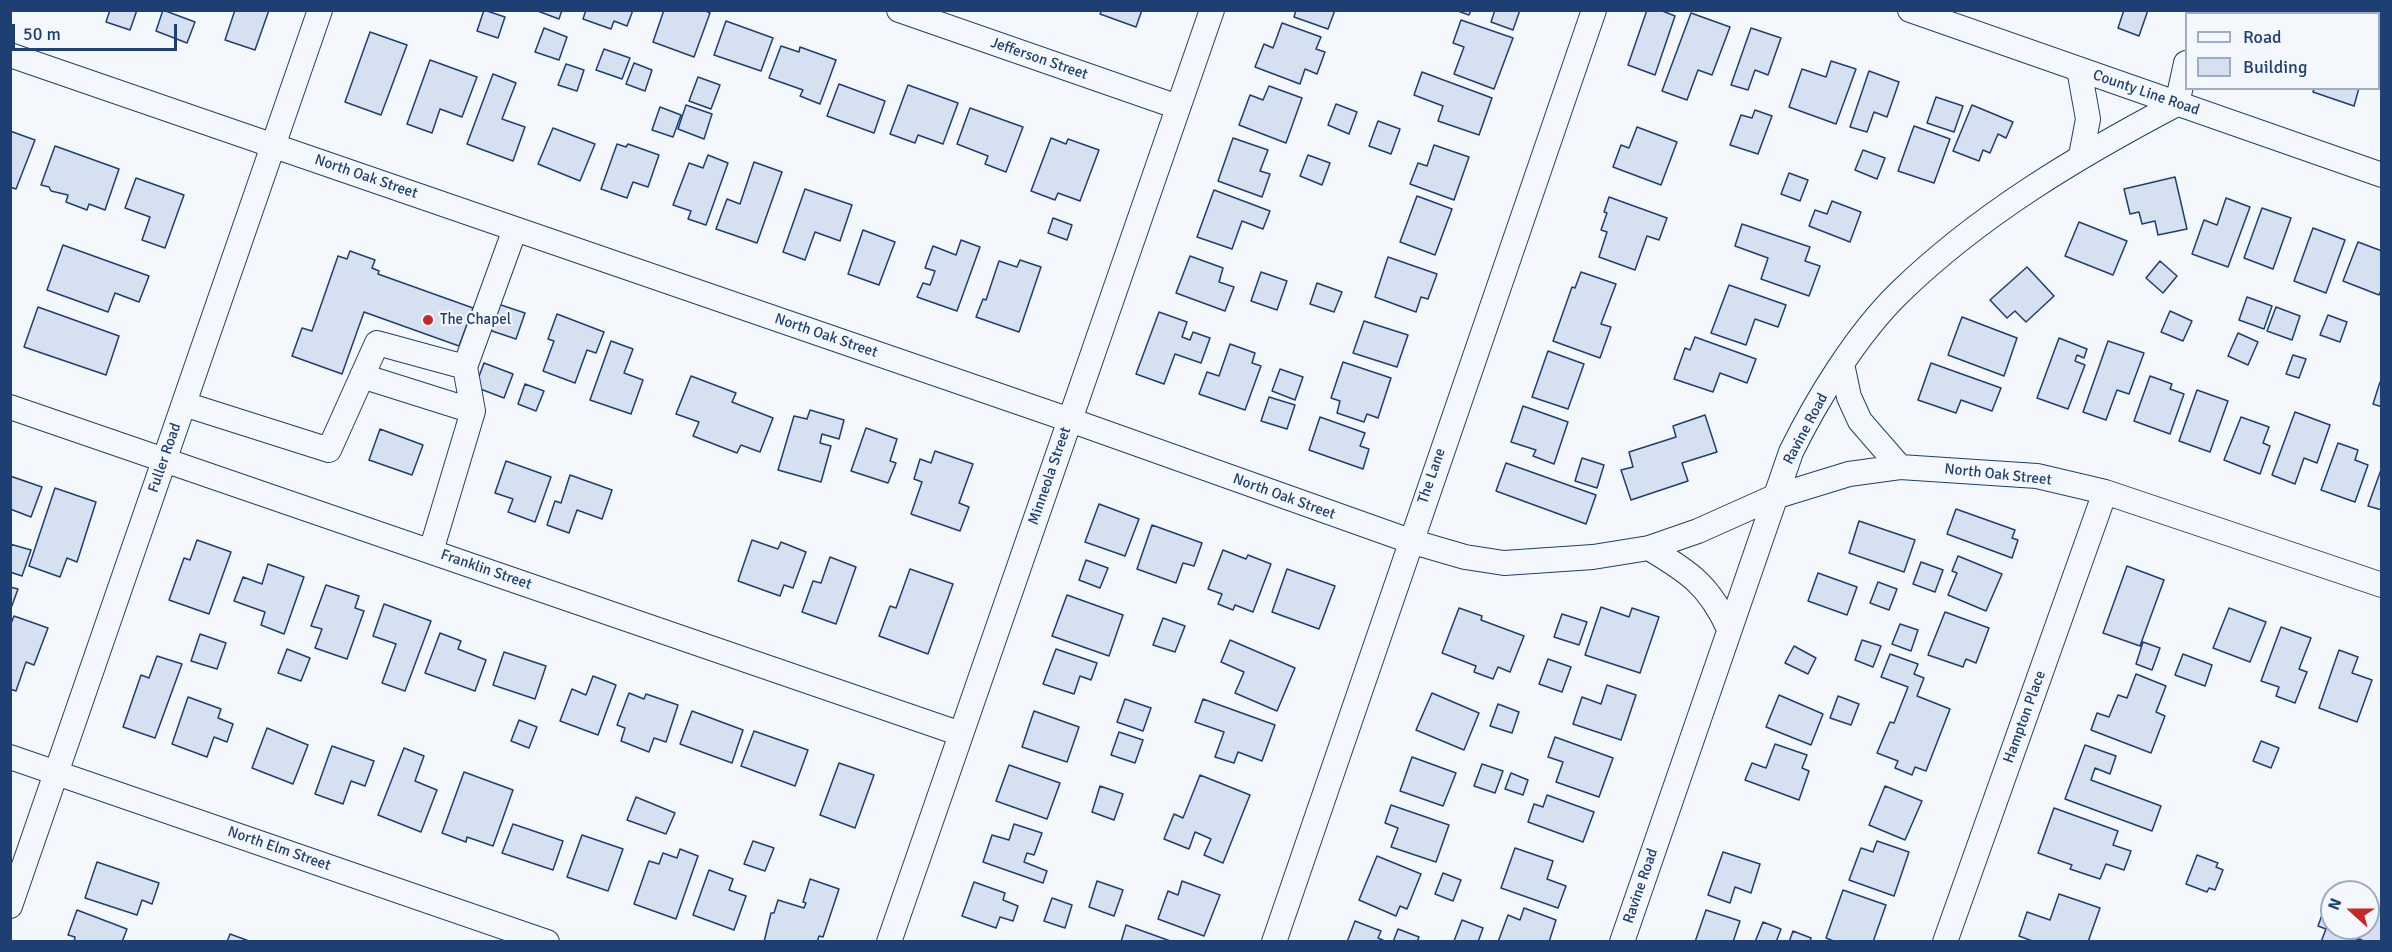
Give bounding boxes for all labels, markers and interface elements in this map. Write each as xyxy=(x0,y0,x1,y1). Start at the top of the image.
scale bar xyxy=(15,12,180,50)
legend xyxy=(2185,12,2380,90)
text: 50 m xyxy=(23,23,61,45)
text: Road xyxy=(2243,26,2282,48)
street label: Jefferson Street xyxy=(988,34,1090,84)
text: Building xyxy=(2243,56,2307,78)
street label: County Line Road xyxy=(2090,66,2202,120)
street label: North Oak Street xyxy=(312,151,420,203)
street label: North Oak Street xyxy=(772,310,880,362)
place label: The Chapel xyxy=(440,311,511,329)
marker: The Chapel xyxy=(421,313,435,327)
street label: Ravine Road xyxy=(1780,390,1832,468)
street label: Fuller Road xyxy=(145,421,185,495)
street label: Minneola Street xyxy=(1025,425,1075,527)
street label: The Lane xyxy=(1414,446,1450,506)
street label: North Oak Street xyxy=(1943,460,2053,490)
street label: North Oak Street xyxy=(1230,470,1338,524)
street label: Franklin Street xyxy=(438,546,534,594)
street label: Hampton Place xyxy=(2000,668,2050,766)
street label: North Elm Street xyxy=(225,823,333,875)
street label: Ravine Road xyxy=(1620,846,1662,926)
north arrow xyxy=(2320,880,2380,940)
text: N xyxy=(2324,895,2346,913)

